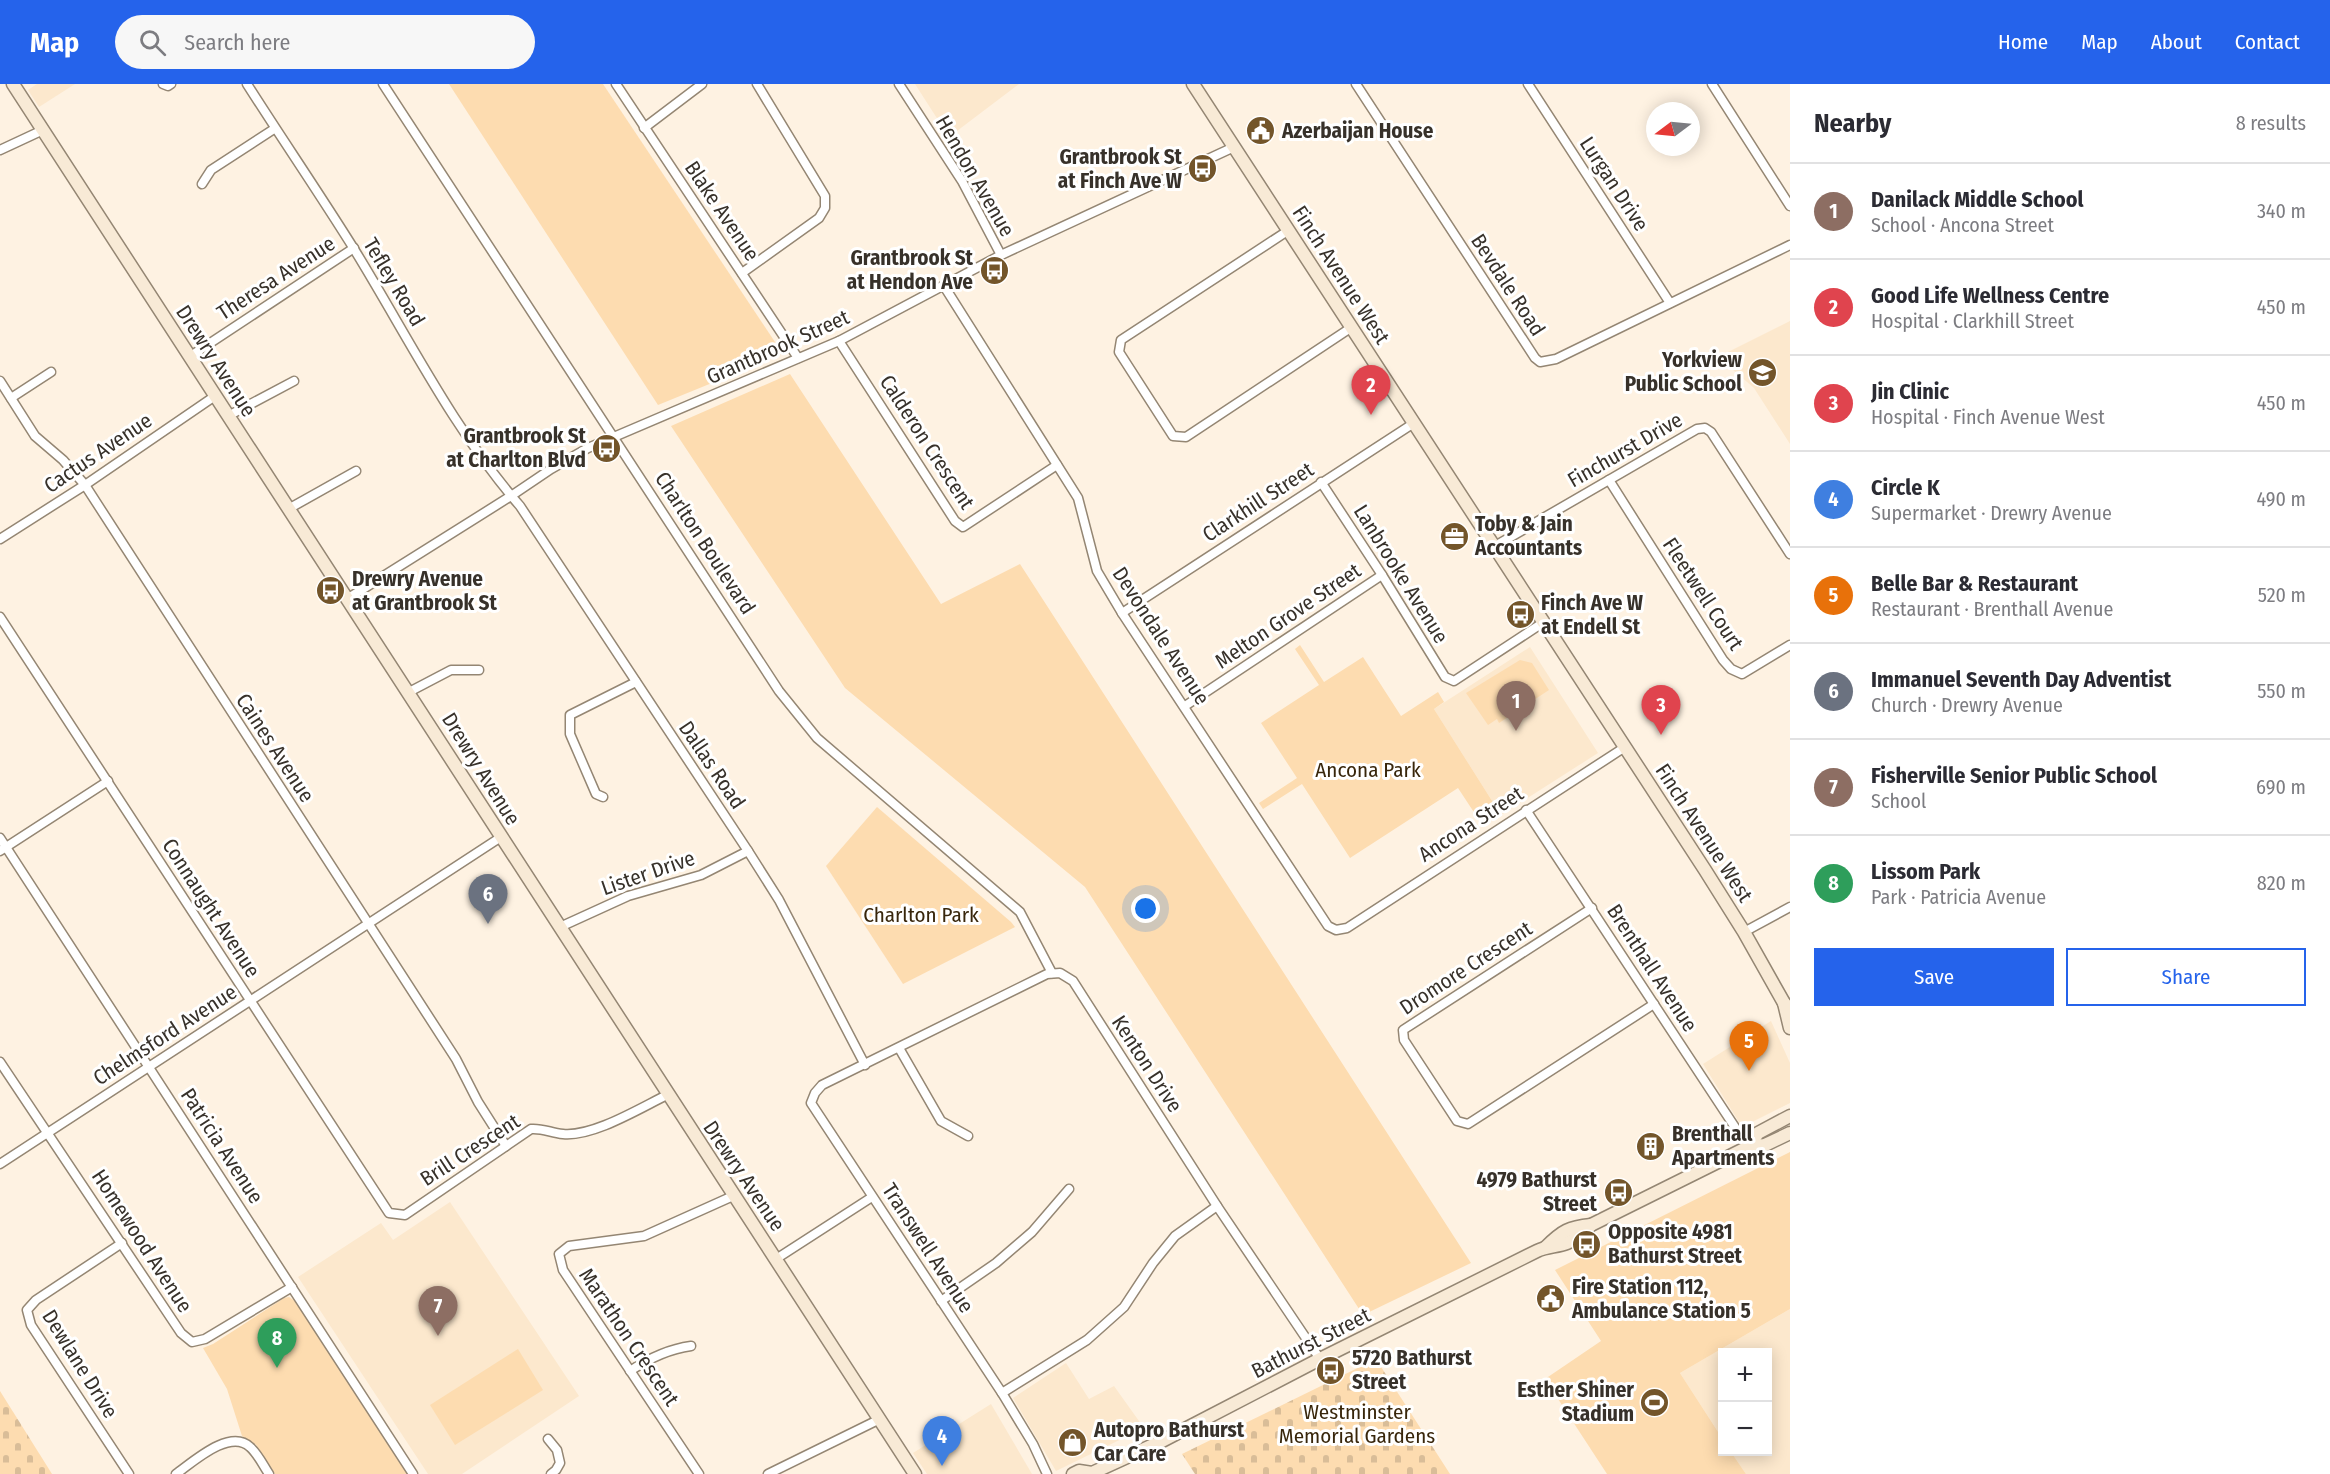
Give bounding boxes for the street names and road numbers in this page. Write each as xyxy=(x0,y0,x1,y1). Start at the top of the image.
street label: Hendon Avenue xyxy=(930,111,1020,241)
street label: Lurgan Drive xyxy=(1574,132,1654,236)
street label: Blake Avenue xyxy=(679,156,765,266)
street label: Finch Avenue West xyxy=(1287,201,1395,349)
street label: Bevdale Road xyxy=(1465,229,1551,341)
street label: Theresa Avenue xyxy=(212,230,340,326)
street label: Tefley Road xyxy=(358,233,430,331)
street label: Drewry Avenue xyxy=(170,300,262,422)
street label: Grantbrook Street xyxy=(703,304,853,390)
street label: Calderon Crescent xyxy=(874,370,980,514)
street label: Cactus Avenue xyxy=(39,407,157,499)
street label: Finchurst Drive xyxy=(1563,407,1687,493)
street label: Clarkhill Street xyxy=(1198,456,1319,548)
street label: Charlton Boulevard xyxy=(649,467,761,619)
street label: Lanbrooke Avenue xyxy=(1348,500,1454,648)
street label: Fleetwell Court xyxy=(1657,533,1749,655)
street label: Melton Grove Street xyxy=(1210,558,1366,674)
street label: Devondale Avenue xyxy=(1107,562,1215,710)
street label: Caines Avenue xyxy=(230,689,320,807)
street label: Drewry Avenue xyxy=(436,708,526,830)
street label: Dallas Road xyxy=(673,716,751,814)
street label: Finch Avenue West xyxy=(1650,759,1758,907)
street label: Ancona Street xyxy=(1414,780,1528,867)
street label: Connaught Avenue xyxy=(156,834,266,982)
street label: Lister Drive xyxy=(598,845,698,901)
street label: Brenthall Avenue xyxy=(1601,899,1703,1037)
street label: Dromore Crescent xyxy=(1395,915,1537,1020)
street label: Chelmsford Avenue xyxy=(88,979,242,1091)
street label: Kenton Drive xyxy=(1106,1011,1188,1117)
street label: Patricia Avenue xyxy=(175,1083,269,1209)
street label: Brill Crescent xyxy=(415,1108,525,1192)
street label: Drewry Avenue xyxy=(697,1116,791,1236)
street label: Homewood Avenue xyxy=(86,1165,198,1317)
street label: Transwell Avenue xyxy=(876,1178,980,1318)
street label: Marathon Crescent xyxy=(573,1263,685,1411)
street label: Bathurst Street xyxy=(1247,1302,1375,1384)
street label: Dewlane Drive xyxy=(36,1305,124,1423)

